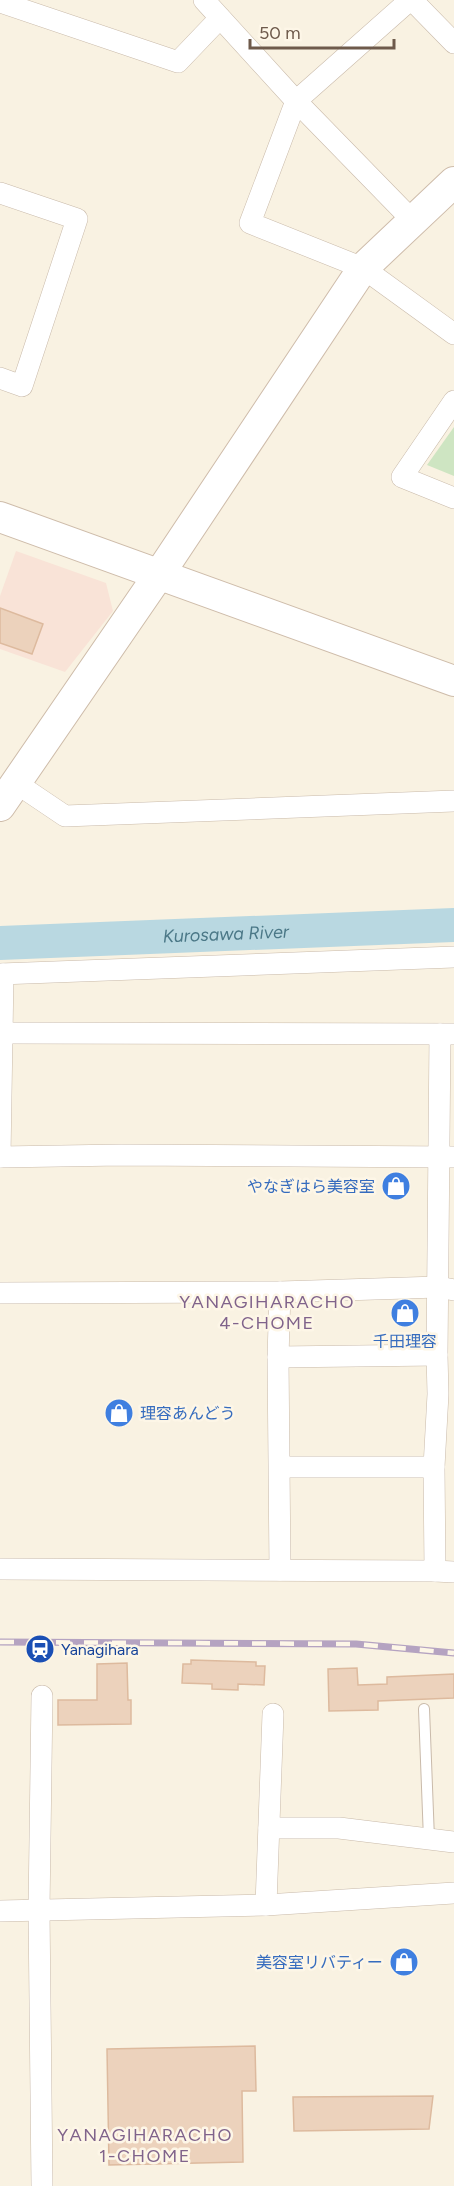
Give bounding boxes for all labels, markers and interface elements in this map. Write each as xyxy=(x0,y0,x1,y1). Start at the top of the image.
scale bar xyxy=(250,12,394,50)
text: 50 m xyxy=(259,22,301,44)
water label: Kurosawa River xyxy=(162,921,290,948)
shop icon: やなぎはら美容室 xyxy=(380,1170,412,1202)
place label: やなぎはら美容室 xyxy=(247,1177,375,1196)
district label: YANAGIHARACHO 4-CHOME xyxy=(179,1291,355,1334)
shop icon: 千田理容 xyxy=(389,1297,421,1329)
place label: 千田理容 xyxy=(373,1332,437,1351)
shop icon: 理容あんどう xyxy=(103,1397,135,1429)
place label: 理容あんどう xyxy=(140,1404,236,1423)
station icon: Yanagihara xyxy=(24,1633,56,1665)
place label: Yanagihara xyxy=(61,1640,139,1659)
shop icon: 美容室リバティー xyxy=(388,1946,420,1978)
place label: 美容室リバティー xyxy=(256,1953,383,1972)
district label: YANAGIHARACHO 1-CHOME xyxy=(57,2124,233,2167)

